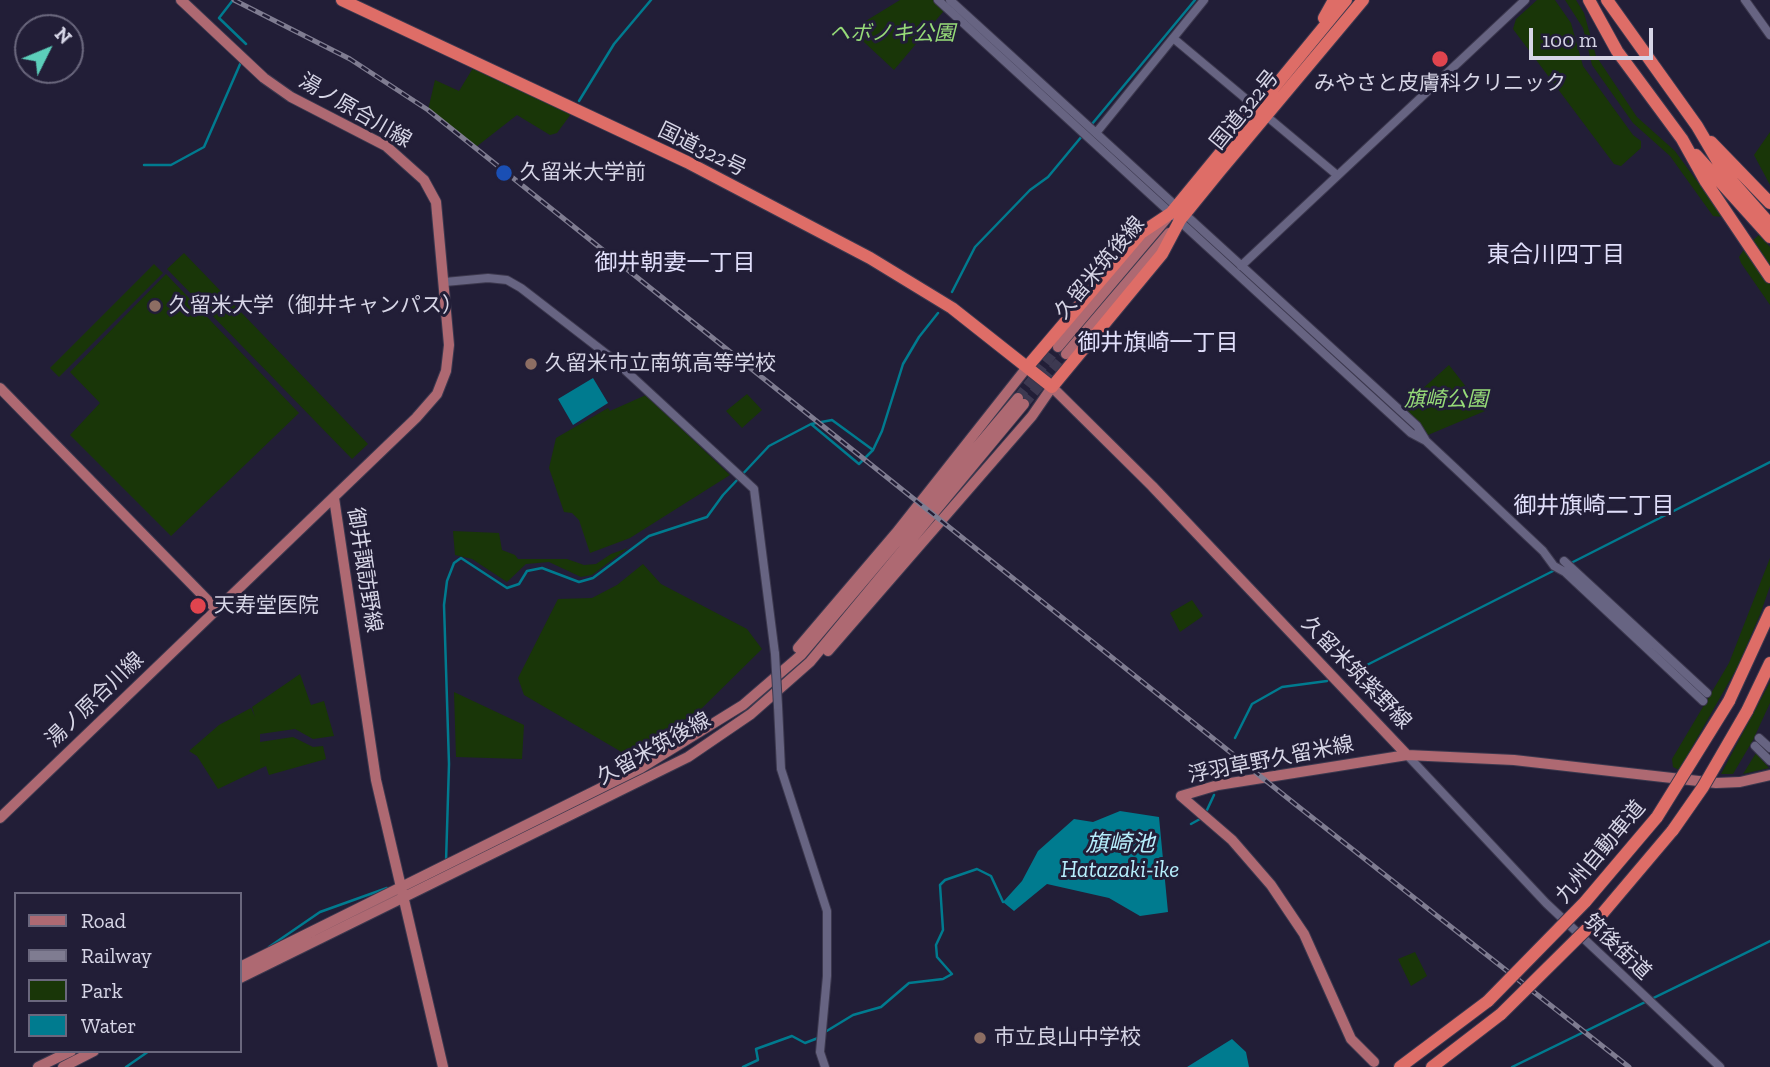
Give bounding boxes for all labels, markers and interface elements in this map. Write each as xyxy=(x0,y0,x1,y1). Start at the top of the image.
north arrow xyxy=(14,14,84,84)
scale bar xyxy=(1532,14,1656,58)
park label: ヘボノキ公園 xyxy=(829,21,955,47)
text: N xyxy=(50,23,77,49)
text: 100 m xyxy=(1542,27,1597,52)
marker: みやさと皮膚科クリニック xyxy=(1430,49,1450,69)
street label: 国道322号 xyxy=(1205,65,1285,155)
street label: 湯ノ原合川線 xyxy=(294,69,416,153)
place label: みやさと皮膚科クリニック xyxy=(1314,71,1566,97)
street label: 国道322号 xyxy=(654,118,750,182)
place label: 久留米大学前 xyxy=(520,160,646,186)
marker: 久留米大学前 xyxy=(494,163,514,183)
street label: 久留米筑後線 xyxy=(1050,212,1150,324)
district label: 東合川四丁目 xyxy=(1487,241,1625,269)
district label: 御井朝妻一丁目 xyxy=(595,249,755,277)
place label: 久留米大学（御井キャンパス） xyxy=(169,293,463,319)
marker: 久留米大学（御井キャンパス） xyxy=(147,298,163,314)
district label: 御井旗崎一丁目 xyxy=(1078,329,1238,357)
place label: 久留米市立南筑高等学校 xyxy=(545,351,776,377)
marker: 久留米市立南筑高等学校 xyxy=(523,356,539,372)
park label: 旗崎公園 xyxy=(1404,387,1488,413)
district label: 御井旗崎二丁目 xyxy=(1514,492,1674,520)
street label: 御井諏訪野線 xyxy=(342,506,386,634)
place label: 天寿堂医院 xyxy=(214,593,319,619)
marker: 天寿堂医院 xyxy=(188,596,208,616)
street label: 久留米筑紫野線 xyxy=(1296,611,1416,735)
street label: 湯ノ原合川線 xyxy=(41,647,149,753)
street label: 久留米筑後線 xyxy=(593,707,715,791)
street label: 浮羽草野久留米線 xyxy=(1186,732,1356,788)
street label: 九州自動車道 xyxy=(1551,796,1651,908)
water label: 旗崎池 Hatazaki-ike xyxy=(1061,830,1179,884)
legend xyxy=(14,892,242,1053)
text: Road xyxy=(81,908,126,933)
street label: 筑後街道 xyxy=(1578,909,1656,985)
text: Railway xyxy=(81,943,152,968)
text: Park xyxy=(81,978,123,1003)
text: Water xyxy=(81,1013,136,1038)
place label: 市立良山中学校 xyxy=(994,1025,1141,1051)
marker: 市立良山中学校 xyxy=(972,1030,988,1046)

